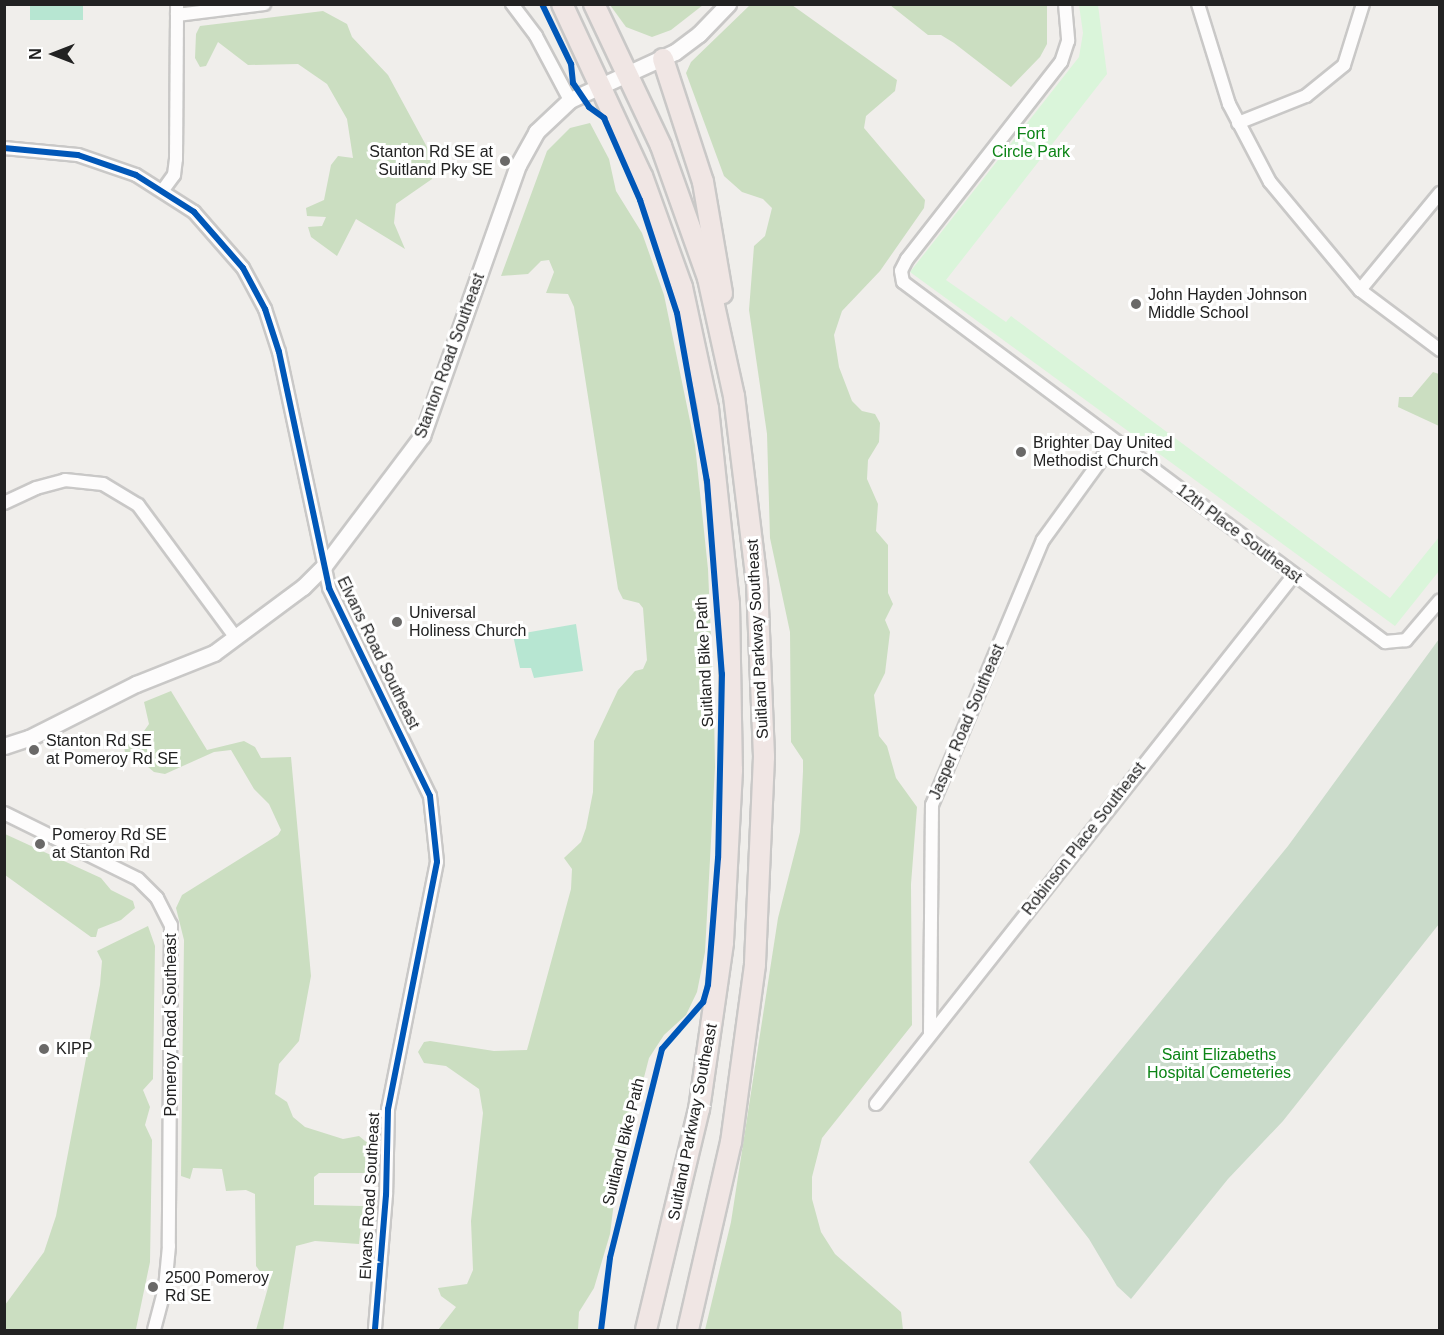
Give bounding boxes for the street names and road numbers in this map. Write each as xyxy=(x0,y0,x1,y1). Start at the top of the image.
street label: Stanton Road Southeast xyxy=(411,271,489,441)
street label: 12th Place Southeast xyxy=(1172,481,1306,587)
street label: Suitland Parkway Southeast xyxy=(743,539,773,739)
street label: Elvans Road Southeast xyxy=(333,574,423,732)
street label: Suitland Bike Path xyxy=(692,596,718,728)
street label: Jasper Road Southeast xyxy=(925,641,1009,803)
street label: Robinson Place Southeast xyxy=(1018,759,1150,919)
street label: Pomeroy Road Southeast xyxy=(161,933,181,1117)
street label: Suitland Parkway Southeast xyxy=(664,1022,722,1222)
street label: Suitland Bike Path xyxy=(599,1076,649,1208)
street label: Elvans Road Southeast xyxy=(356,1112,384,1280)

